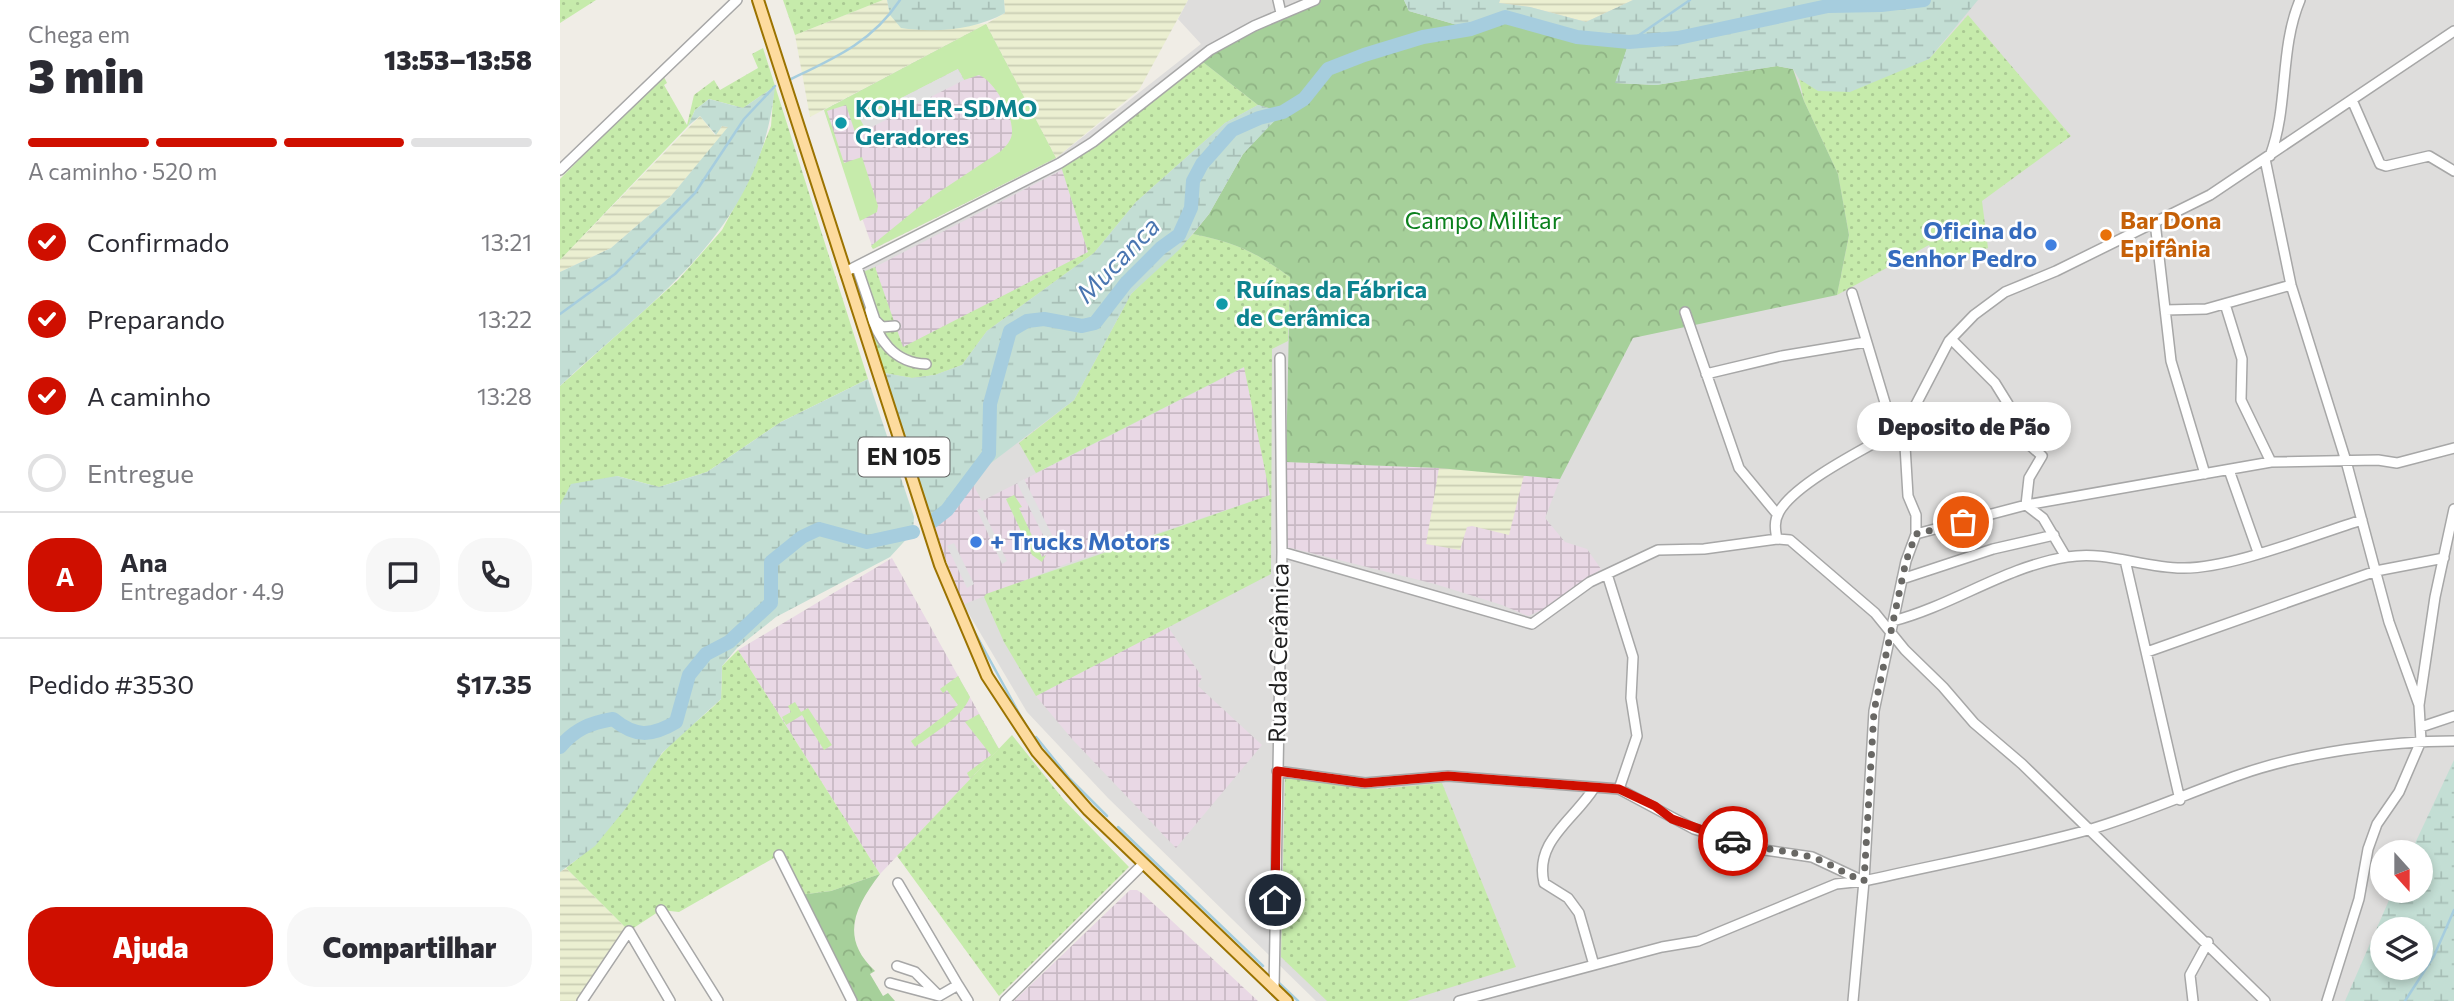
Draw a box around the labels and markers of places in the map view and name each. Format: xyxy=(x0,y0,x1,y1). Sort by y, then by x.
place label: KOHLER-SDMO Geradores xyxy=(855,93,1037,150)
marker: KOHLER-SDMO Geradores xyxy=(833,115,849,131)
place label: Bar Dona Epifânia xyxy=(2120,205,2222,262)
place label: Oficina do Senhor Pedro xyxy=(1888,215,2037,272)
marker: Bar Dona Epifânia xyxy=(2098,227,2114,243)
marker: Oficina do Senhor Pedro xyxy=(2043,237,2059,253)
place label: Ruínas da Fábrica de Cerâmica xyxy=(1236,274,1427,331)
marker: Ruínas da Fábrica de Cerâmica xyxy=(1214,296,1230,312)
callout: Deposito de Pão xyxy=(1856,403,2070,452)
pin xyxy=(1933,492,1993,552)
place label: + Trucks Motors xyxy=(990,526,1170,555)
marker: + Trucks Motors xyxy=(968,534,984,550)
pin xyxy=(1245,870,1305,930)

